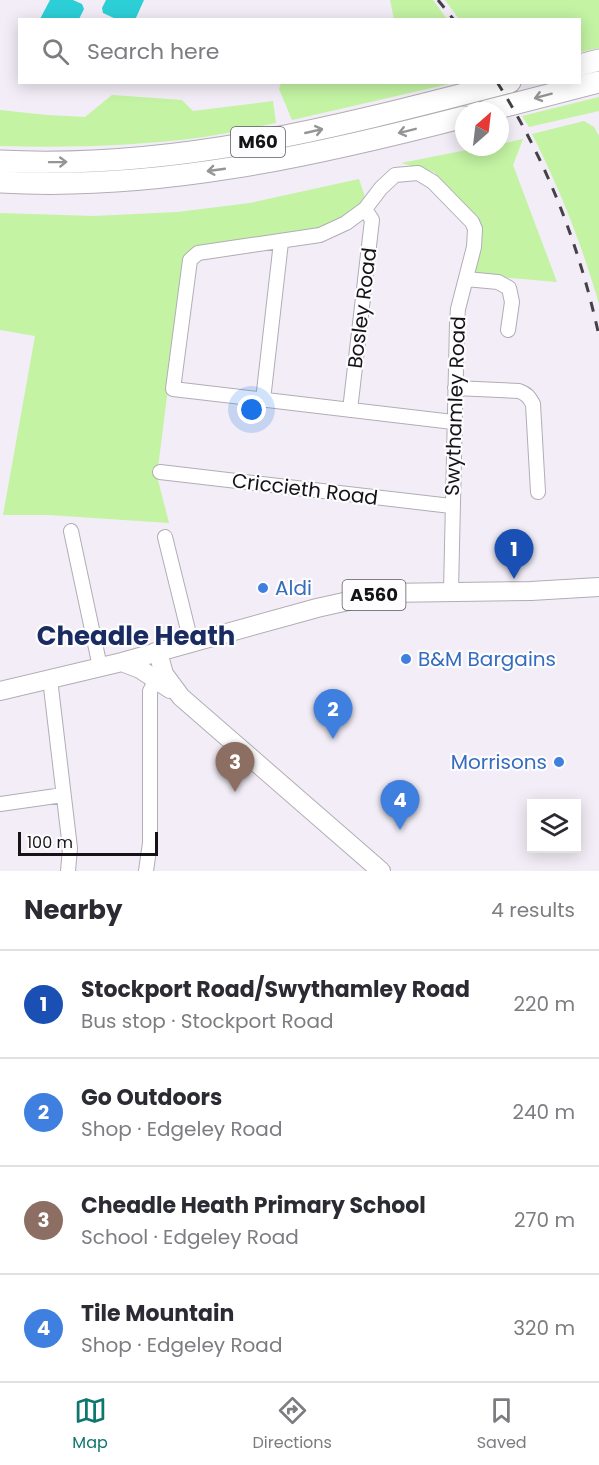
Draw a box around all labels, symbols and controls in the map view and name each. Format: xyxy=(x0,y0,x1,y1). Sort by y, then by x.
search box xyxy=(18,18,581,84)
icon: search xyxy=(39,35,72,68)
text: Search here xyxy=(87,36,220,67)
one-way arrow xyxy=(533,91,552,102)
north arrow xyxy=(455,102,509,156)
one-way arrow xyxy=(304,125,323,137)
one-way arrow xyxy=(398,125,417,137)
road number: M60 xyxy=(231,127,285,157)
one-way arrow xyxy=(48,156,68,167)
one-way arrow xyxy=(207,165,227,176)
street label: Bosley Road xyxy=(341,246,383,370)
street label: Swythamley Road xyxy=(438,316,472,496)
your location xyxy=(237,395,266,424)
street label: Criccieth Road xyxy=(230,466,380,512)
pin: 1 xyxy=(494,530,534,579)
place label: Aldi xyxy=(275,574,312,602)
road number: A560 xyxy=(342,580,406,610)
marker: Aldi xyxy=(256,581,270,595)
district label: Cheadle Heath xyxy=(37,618,235,654)
place label: B&M Bargains xyxy=(418,645,556,673)
marker: B&M Bargains xyxy=(399,652,413,666)
pin: 2 xyxy=(314,690,352,739)
pin: 3 xyxy=(216,742,254,792)
place label: Morrisons xyxy=(451,748,547,776)
marker: Morrisons xyxy=(552,755,566,769)
pin: 4 xyxy=(380,780,420,830)
map controls xyxy=(527,799,581,853)
button: layers xyxy=(527,799,581,853)
scale bar xyxy=(18,829,158,856)
text: 100 m xyxy=(27,831,73,854)
text: Nearby xyxy=(24,892,122,928)
text: 4 results xyxy=(491,896,575,924)
text: Stockport Road/Swythamley Road xyxy=(81,974,470,1005)
text: 1 xyxy=(40,990,47,1018)
text: 220 m xyxy=(514,990,575,1018)
text: Bus stop · Stockport Road xyxy=(81,1007,333,1035)
text: Go Outdoors xyxy=(81,1082,222,1113)
text: 2 xyxy=(38,1098,49,1126)
text: 240 m xyxy=(512,1098,575,1126)
text: Shop · Edgeley Road xyxy=(81,1115,282,1143)
text: Cheadle Heath Primary School xyxy=(81,1190,426,1221)
text: 3 xyxy=(37,1206,50,1234)
text: 270 m xyxy=(514,1206,575,1234)
text: School · Edgeley Road xyxy=(81,1223,299,1251)
text: Tile Mountain xyxy=(81,1298,234,1329)
text: 4 xyxy=(37,1314,50,1342)
text: 320 m xyxy=(513,1314,575,1342)
text: Shop · Edgeley Road xyxy=(81,1331,282,1359)
tab: Map xyxy=(72,1394,108,1455)
tab: Directions xyxy=(253,1394,332,1455)
tab: Saved xyxy=(477,1394,527,1455)

